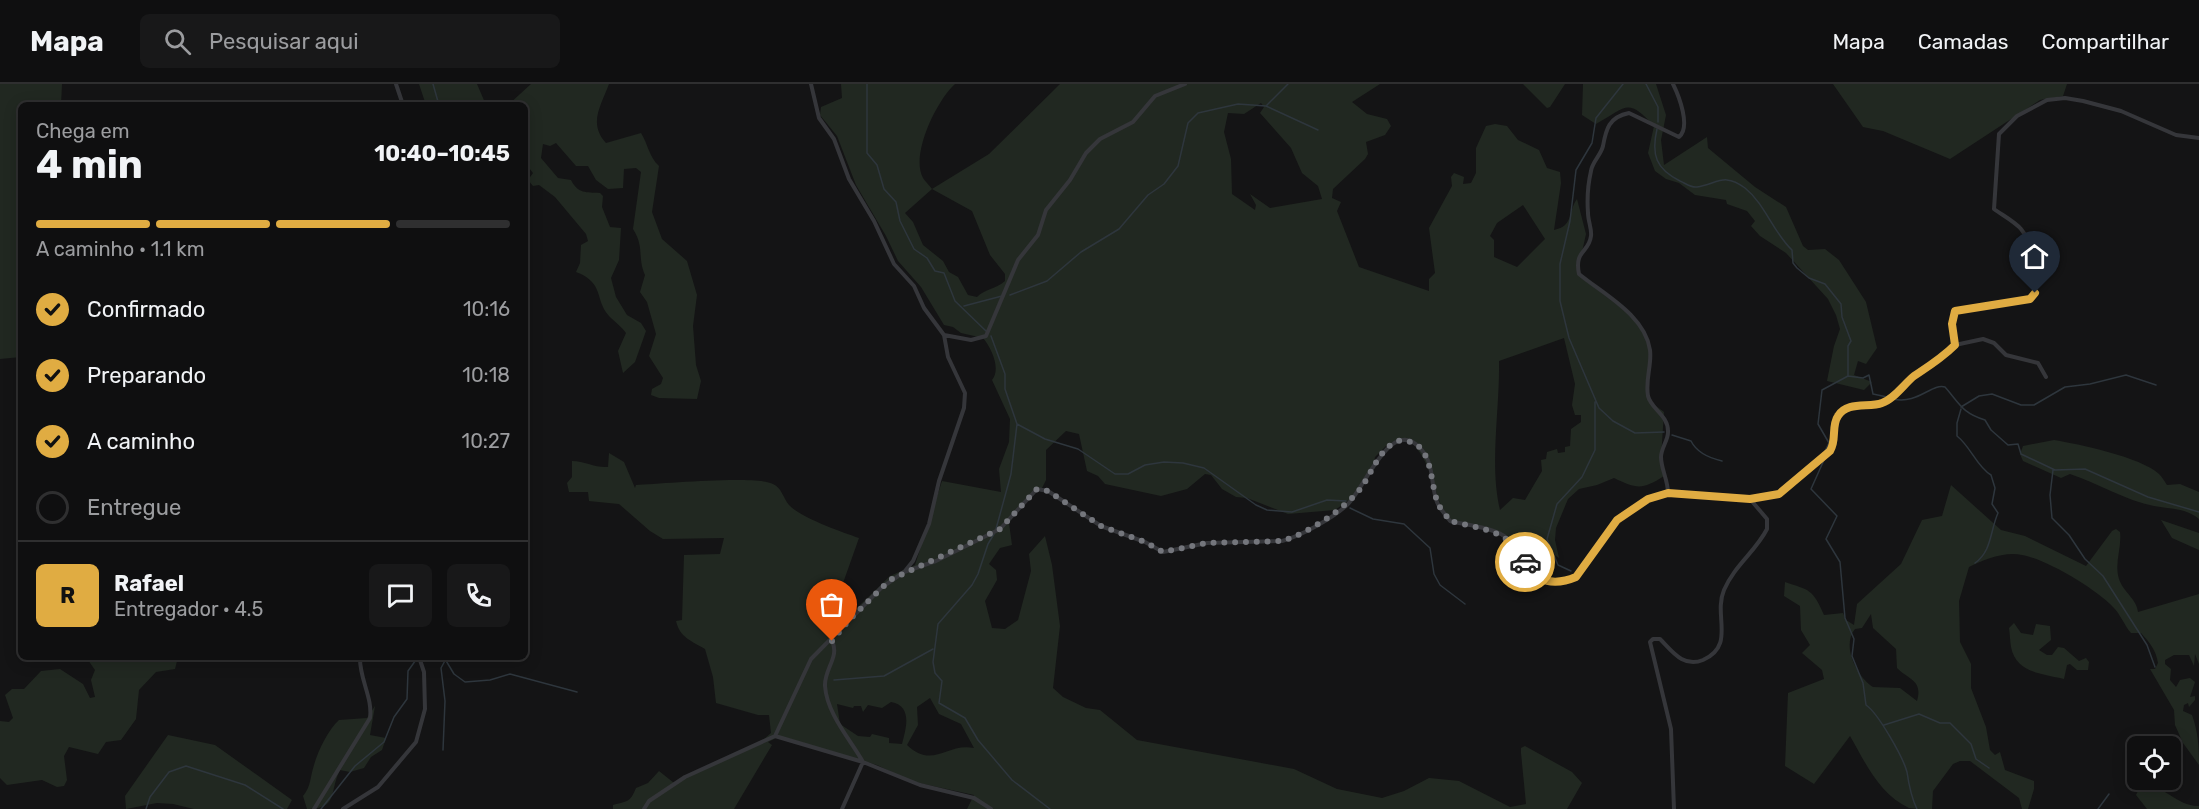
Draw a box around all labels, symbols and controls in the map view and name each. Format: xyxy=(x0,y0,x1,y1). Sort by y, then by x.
search box xyxy=(140,14,560,68)
text: Mapa xyxy=(30,25,104,58)
icon: search xyxy=(161,25,194,58)
text: Pesquisar aqui xyxy=(209,28,359,55)
text: Mapa xyxy=(1832,29,1885,54)
text: Camadas xyxy=(1918,29,2008,54)
text: Compartilhar xyxy=(2041,29,2169,54)
text: Chega em xyxy=(36,119,130,143)
text: 10:40–10:45 xyxy=(374,140,510,167)
text: 4 min xyxy=(36,142,143,188)
pin xyxy=(2009,231,2060,293)
text: A caminho · 1.1 km xyxy=(36,237,204,261)
icon: home xyxy=(2018,240,2051,273)
icon: check xyxy=(36,293,69,326)
text: Confirmado xyxy=(87,296,205,323)
text: 10:16 xyxy=(463,297,510,321)
icon: check xyxy=(36,359,69,392)
text: Preparando xyxy=(87,362,206,389)
text: 10:18 xyxy=(462,363,510,387)
icon: check xyxy=(36,425,69,458)
text: A caminho xyxy=(87,428,195,455)
text: 10:27 xyxy=(462,429,510,453)
text: Entregue xyxy=(87,494,181,521)
courier xyxy=(1495,532,1555,592)
icon: car xyxy=(1509,546,1542,579)
button: chat xyxy=(369,564,432,627)
button: phone xyxy=(447,564,510,627)
text: Rafael xyxy=(114,570,184,597)
pin xyxy=(806,579,857,641)
text: R xyxy=(60,582,75,609)
icon: bag xyxy=(815,588,848,621)
text: Entregador · 4.5 xyxy=(114,597,263,621)
map controls xyxy=(2127,736,2181,790)
button: locate xyxy=(2127,736,2181,790)

